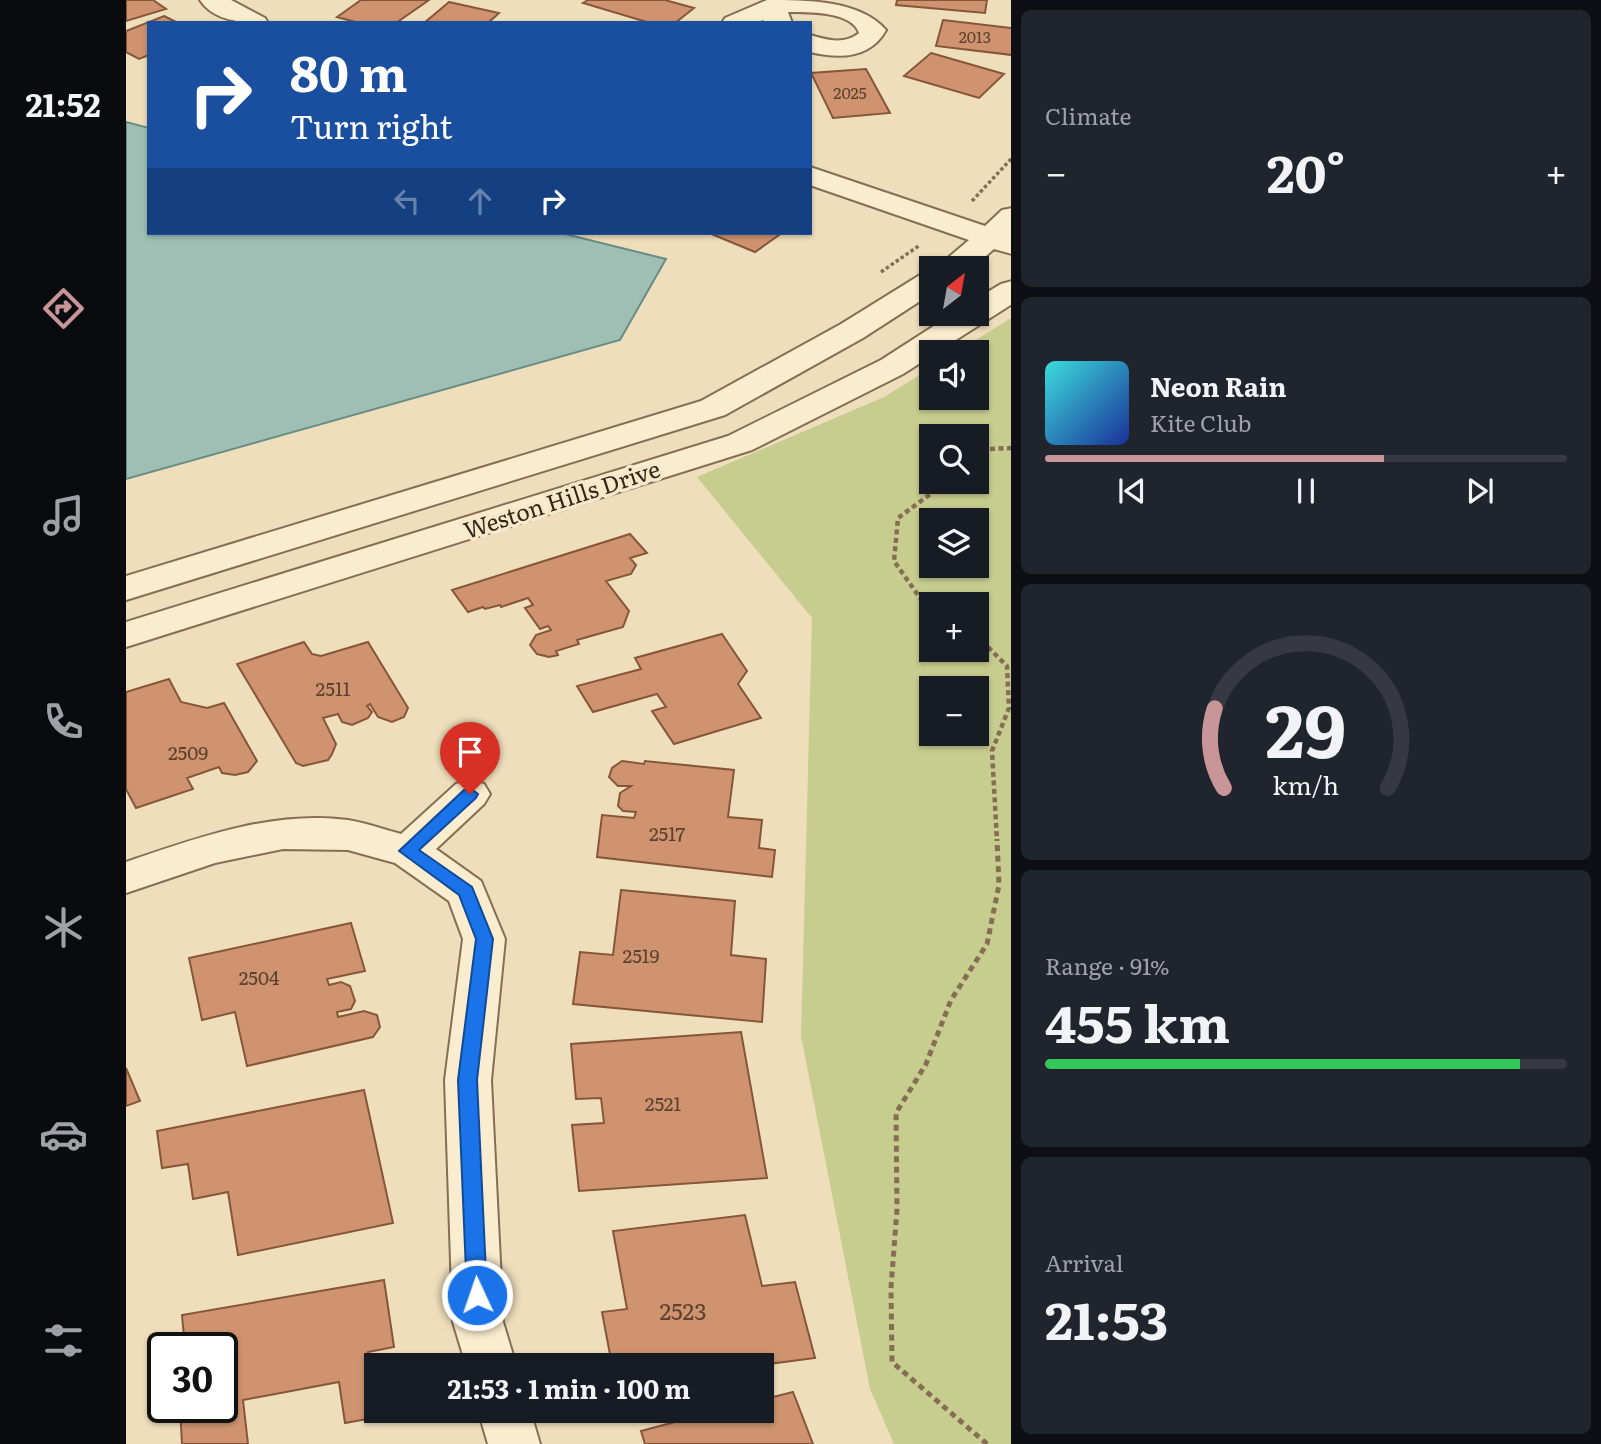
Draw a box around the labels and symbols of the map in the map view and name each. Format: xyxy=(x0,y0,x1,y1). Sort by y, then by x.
house number: 2013 xyxy=(959,24,991,48)
house number: 2025 xyxy=(833,80,867,104)
north arrow xyxy=(919,256,989,326)
street label: Weston Hills Drive xyxy=(459,450,664,546)
house number: 2511 xyxy=(316,674,351,702)
pin xyxy=(440,722,500,794)
house number: 2509 xyxy=(168,738,208,766)
house number: 2517 xyxy=(649,819,685,847)
house number: 2519 xyxy=(623,941,660,969)
house number: 2504 xyxy=(239,963,280,991)
house number: 2521 xyxy=(645,1089,681,1117)
position arrow xyxy=(440,1258,514,1332)
house number: 2523 xyxy=(659,1293,707,1327)
speed limit sign: 30 xyxy=(147,1332,238,1423)

